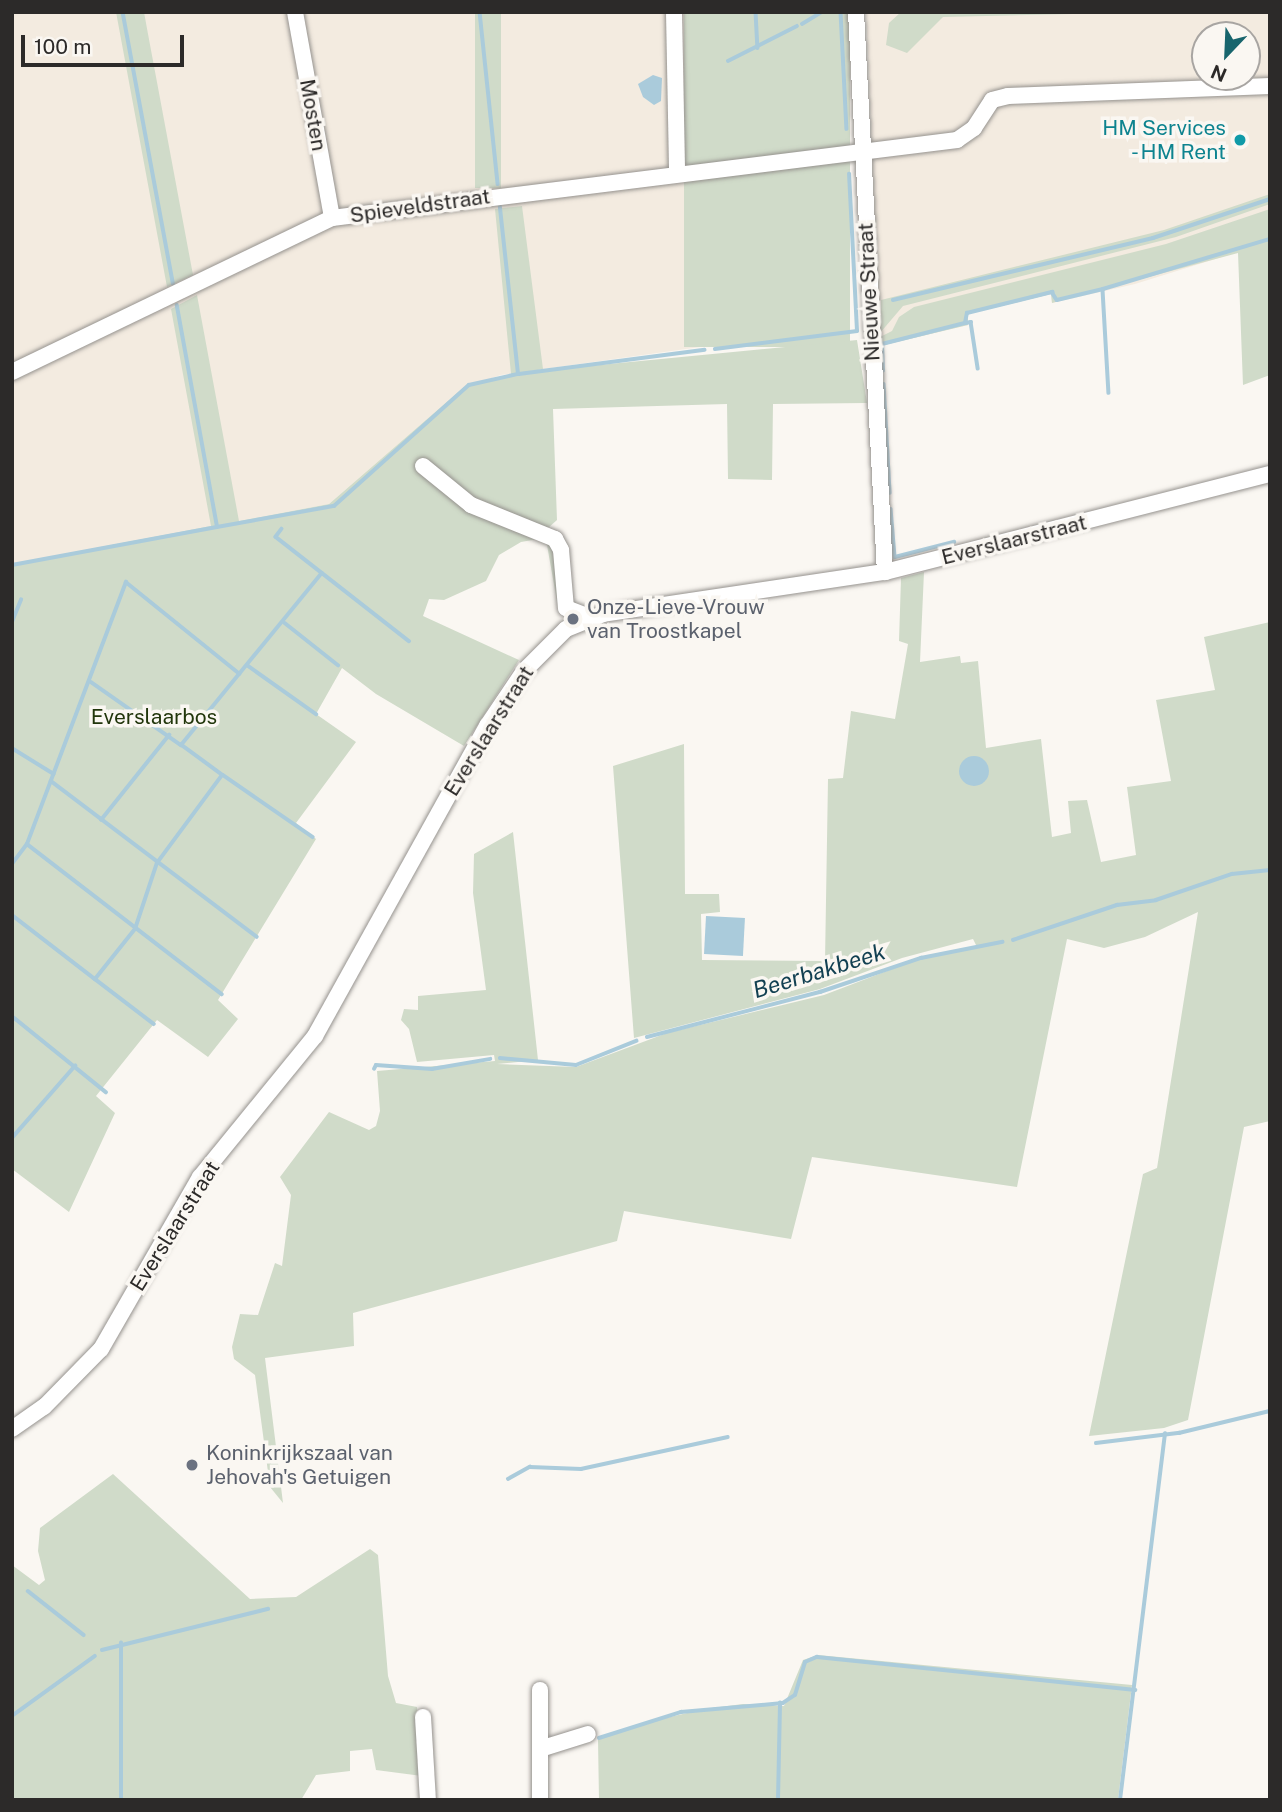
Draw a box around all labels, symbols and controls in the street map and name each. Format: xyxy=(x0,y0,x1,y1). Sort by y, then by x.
scale bar xyxy=(24,21,187,65)
north arrow xyxy=(1191,21,1261,91)
text: 100 m xyxy=(34,34,91,59)
text: N xyxy=(1207,60,1230,87)
street label: Mosten xyxy=(294,77,332,153)
place label: HM Services - HM Rent xyxy=(1102,115,1226,165)
marker: HM Services - HM Rent xyxy=(1232,132,1248,148)
street label: Spieveldstraat xyxy=(348,184,492,228)
street label: Nieuwe Straat xyxy=(853,222,885,362)
street label: Everslaarstraat xyxy=(939,510,1089,570)
place label: Onze-Lieve-Vrouw van Troostkapel xyxy=(587,594,765,644)
marker: Onze-Lieve-Vrouw van Troostkapel xyxy=(565,611,581,627)
street label: Everslaarstraat xyxy=(439,661,539,801)
park label: Everslaarbos xyxy=(91,704,217,730)
water label: Beerbakbeek xyxy=(749,938,889,1004)
street label: Everslaarstraat xyxy=(125,1156,225,1296)
place label: Koninkrijkszaal van Jehovah's Getuigen xyxy=(206,1440,393,1490)
marker: Koninkrijkszaal van Jehovah's Getuigen xyxy=(184,1457,200,1473)

